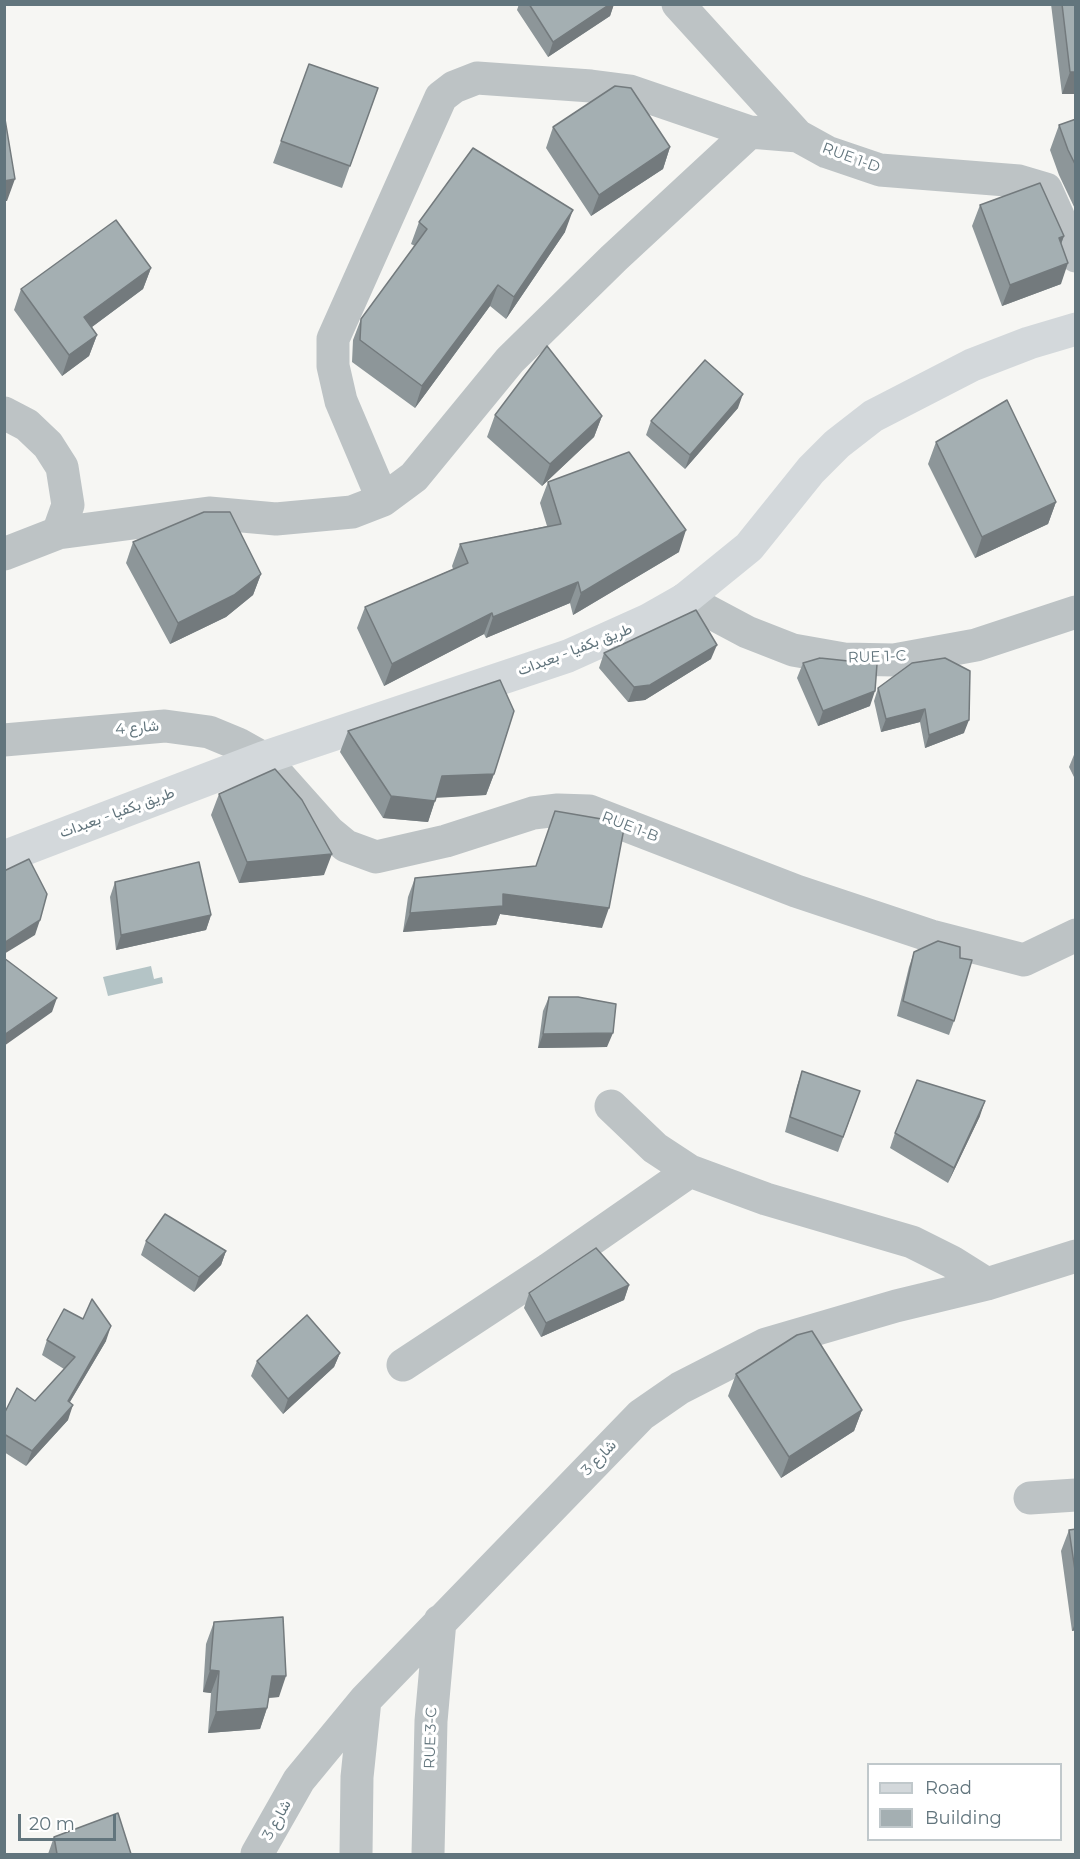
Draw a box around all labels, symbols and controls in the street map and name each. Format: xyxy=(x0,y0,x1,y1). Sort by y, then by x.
street label: RUE 1-D xyxy=(820,139,882,177)
street label: طريق بكفيا - بعبدات xyxy=(515,620,635,680)
street label: RUE 1-C xyxy=(847,647,907,667)
street label: شارع 4 xyxy=(114,717,160,739)
street label: طريق بكفيا - بعبدات xyxy=(57,784,177,842)
street label: RUE 1-B xyxy=(599,808,661,846)
street label: شارع 3 xyxy=(578,1436,620,1480)
street label: RUE 3-C xyxy=(421,1707,441,1769)
legend xyxy=(867,1763,1062,1841)
text: Road xyxy=(925,1777,972,1799)
street label: شارع 3 xyxy=(259,1797,295,1843)
scale bar xyxy=(21,1802,118,1840)
text: Building xyxy=(925,1807,1002,1829)
text: 20 m xyxy=(29,1813,75,1835)

